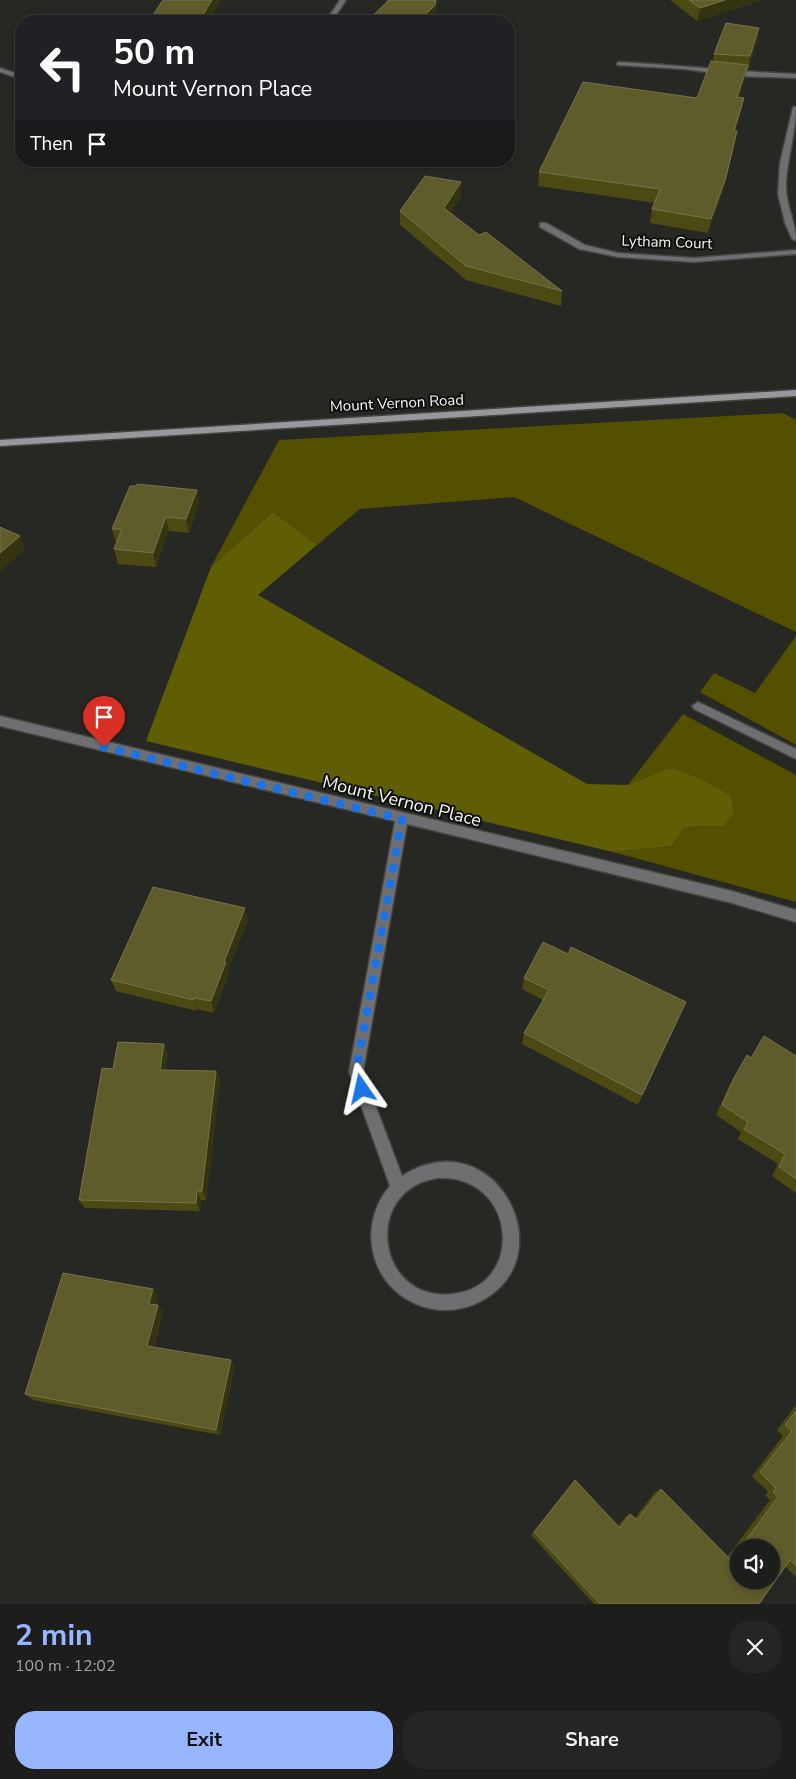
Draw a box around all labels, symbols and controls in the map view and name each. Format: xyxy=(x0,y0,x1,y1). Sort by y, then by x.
text: 50 m xyxy=(113,29,195,76)
icon: left xyxy=(30,35,95,100)
text: Mount Vernon Place xyxy=(113,74,312,104)
icon: arrive xyxy=(83,130,111,158)
text: Then xyxy=(30,131,73,157)
street label: Lytham Court xyxy=(621,230,714,254)
street label: Mount Vernon Road xyxy=(329,390,465,416)
pin xyxy=(83,696,125,747)
icon: arrive xyxy=(90,703,118,731)
street label: Mount Vernon Place xyxy=(320,770,484,832)
position arrow xyxy=(335,1062,387,1114)
map controls xyxy=(730,1539,780,1589)
button: sound xyxy=(730,1539,780,1589)
text: 2 min xyxy=(15,1615,93,1656)
button: close xyxy=(729,1621,781,1673)
text: 100 m · 12:02 xyxy=(15,1655,116,1677)
button: Exit xyxy=(15,1711,393,1769)
button: Share xyxy=(403,1711,781,1769)

